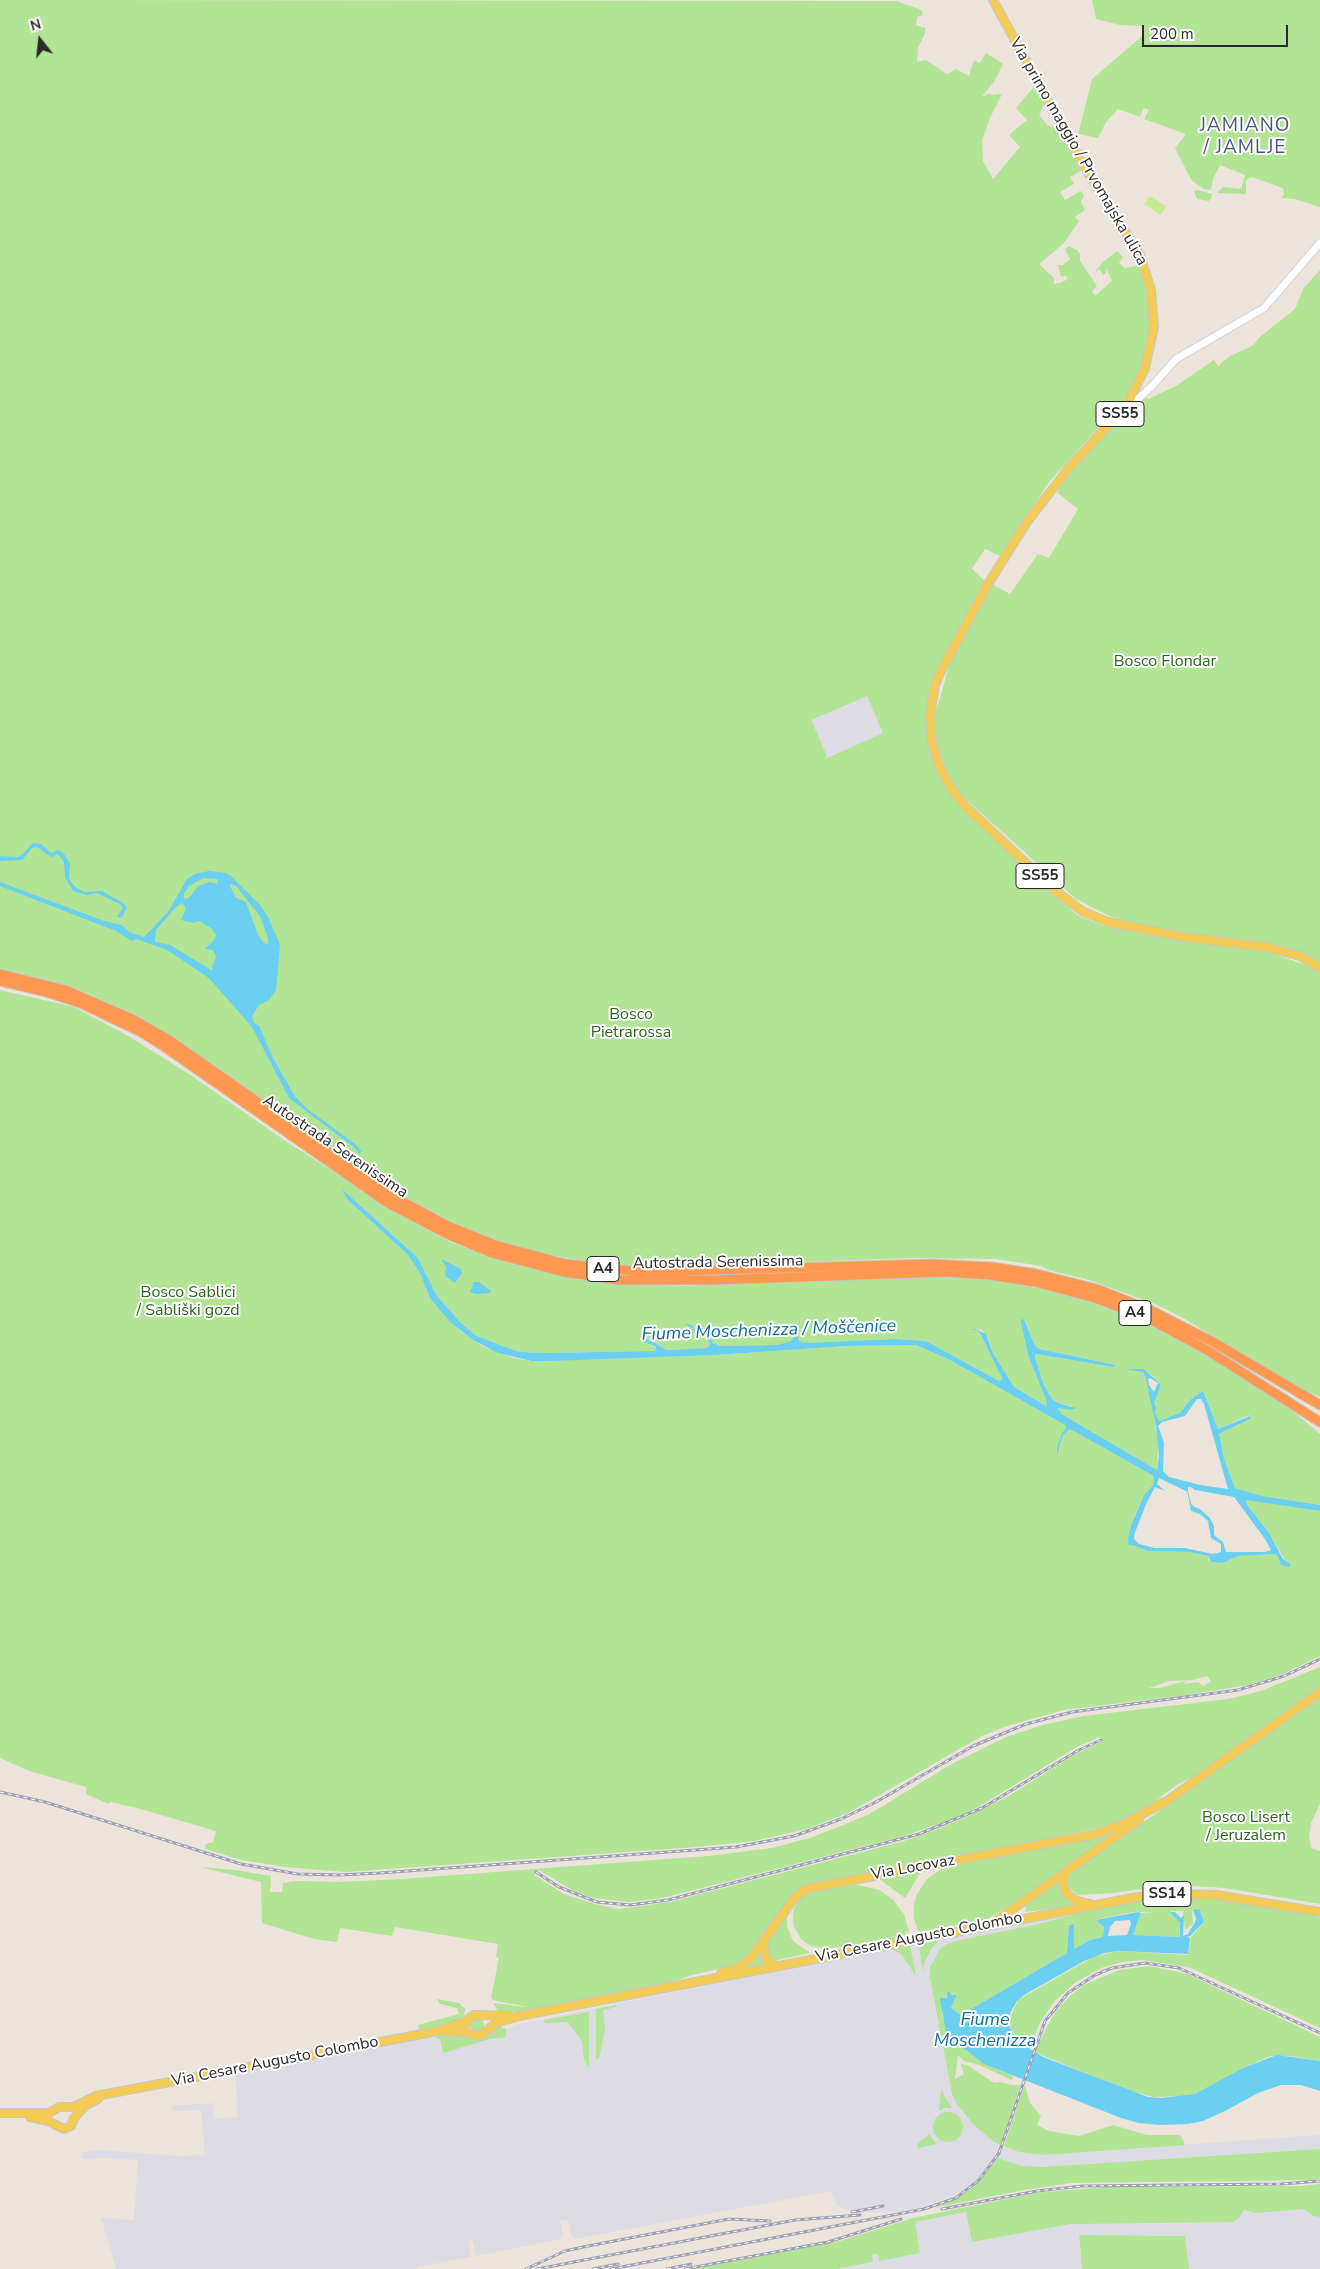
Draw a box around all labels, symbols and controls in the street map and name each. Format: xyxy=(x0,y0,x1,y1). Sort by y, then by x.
north arrow xyxy=(15,15,65,65)
text: N xyxy=(28,15,43,36)
scale bar xyxy=(1145,15,1291,47)
text: 200 m xyxy=(1150,24,1194,44)
street label: Via primo maggio / Prvomajska ulica xyxy=(1005,35,1151,269)
district label: JAMIANO / JAMLJE xyxy=(1199,115,1291,159)
road number: SS55 xyxy=(1096,402,1144,426)
park label: Bosco Flondar xyxy=(1114,652,1216,672)
road number: SS55 xyxy=(1016,864,1064,888)
park label: Bosco Pietrarossa xyxy=(591,1005,671,1043)
street label: Autostrada Serenissima xyxy=(259,1091,411,1203)
street label: Autostrada Serenissima xyxy=(632,1252,804,1274)
road number: A4 xyxy=(587,1256,619,1282)
park label: Bosco Sablici / Sabliški gozd xyxy=(136,1283,240,1321)
road number: A4 xyxy=(1119,1300,1151,1326)
water label: Fiume Moschenizza / Moščenice xyxy=(641,1316,897,1346)
park label: Bosco Lisert / Jeruzalem xyxy=(1202,1808,1290,1846)
street label: Via Locovaz xyxy=(870,1851,956,1885)
road number: SS14 xyxy=(1143,1882,1191,1906)
street label: Via Cesare Augusto Colombo xyxy=(814,1909,1024,1967)
water label: Fiume Moschenizza xyxy=(934,2010,1036,2052)
street label: Via Cesare Augusto Colombo xyxy=(170,2033,380,2091)

